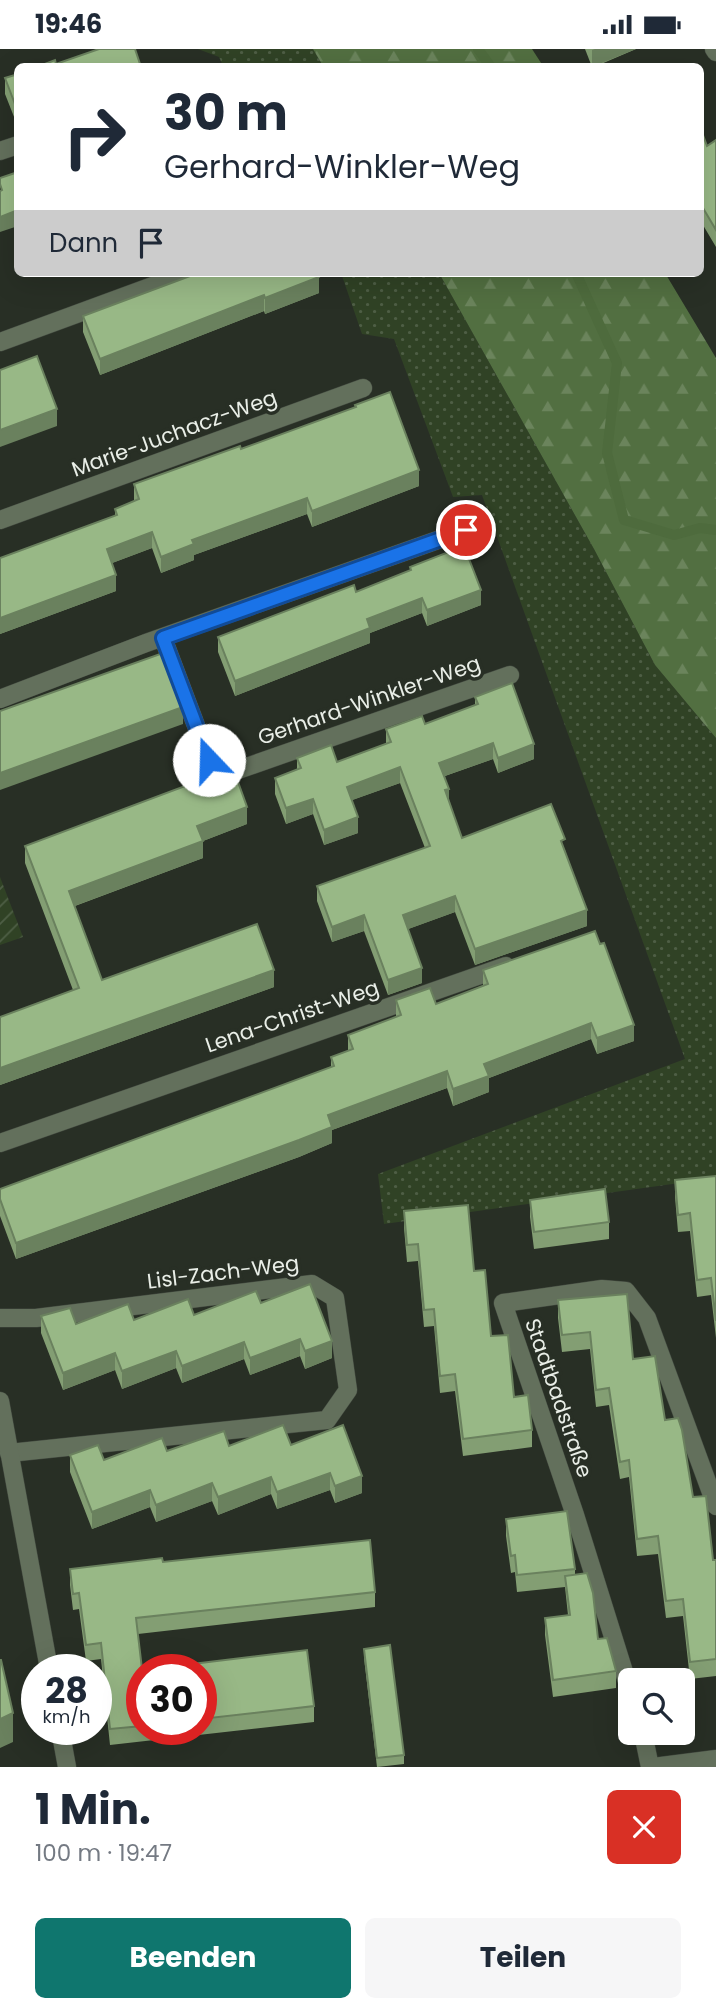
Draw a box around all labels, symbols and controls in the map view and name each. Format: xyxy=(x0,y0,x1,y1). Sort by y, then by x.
text: 19:46 xyxy=(35,6,102,42)
text: 30 m xyxy=(164,79,288,147)
icon: right xyxy=(49,91,140,182)
text: Gerhard-Winkler-Weg xyxy=(164,144,520,189)
icon: arrive xyxy=(132,224,170,262)
text: Dann xyxy=(49,225,118,261)
street label: Marie-Juchacz-Weg xyxy=(67,382,281,484)
pin xyxy=(436,500,496,560)
icon: arrive xyxy=(447,511,485,549)
street label: Gerhard-Winkler-Weg xyxy=(254,648,484,752)
position arrow xyxy=(172,723,246,797)
street label: Lena-Christ-Weg xyxy=(201,973,383,1059)
street label: Lisl-Zach-Weg xyxy=(145,1248,301,1296)
street label: Stadtbadstraße xyxy=(518,1315,600,1481)
speed limit sign: 30 xyxy=(126,1654,217,1745)
text: 28 xyxy=(45,1666,88,1715)
map controls xyxy=(618,1668,695,1745)
button: search xyxy=(618,1668,695,1745)
text: km/h xyxy=(43,1704,90,1729)
text: 1 Min. xyxy=(35,1780,151,1839)
button: close xyxy=(607,1790,681,1864)
text: 100 m · 19:47 xyxy=(35,1837,172,1869)
button: Beenden xyxy=(35,1918,351,1998)
button: Teilen xyxy=(365,1918,681,1998)

